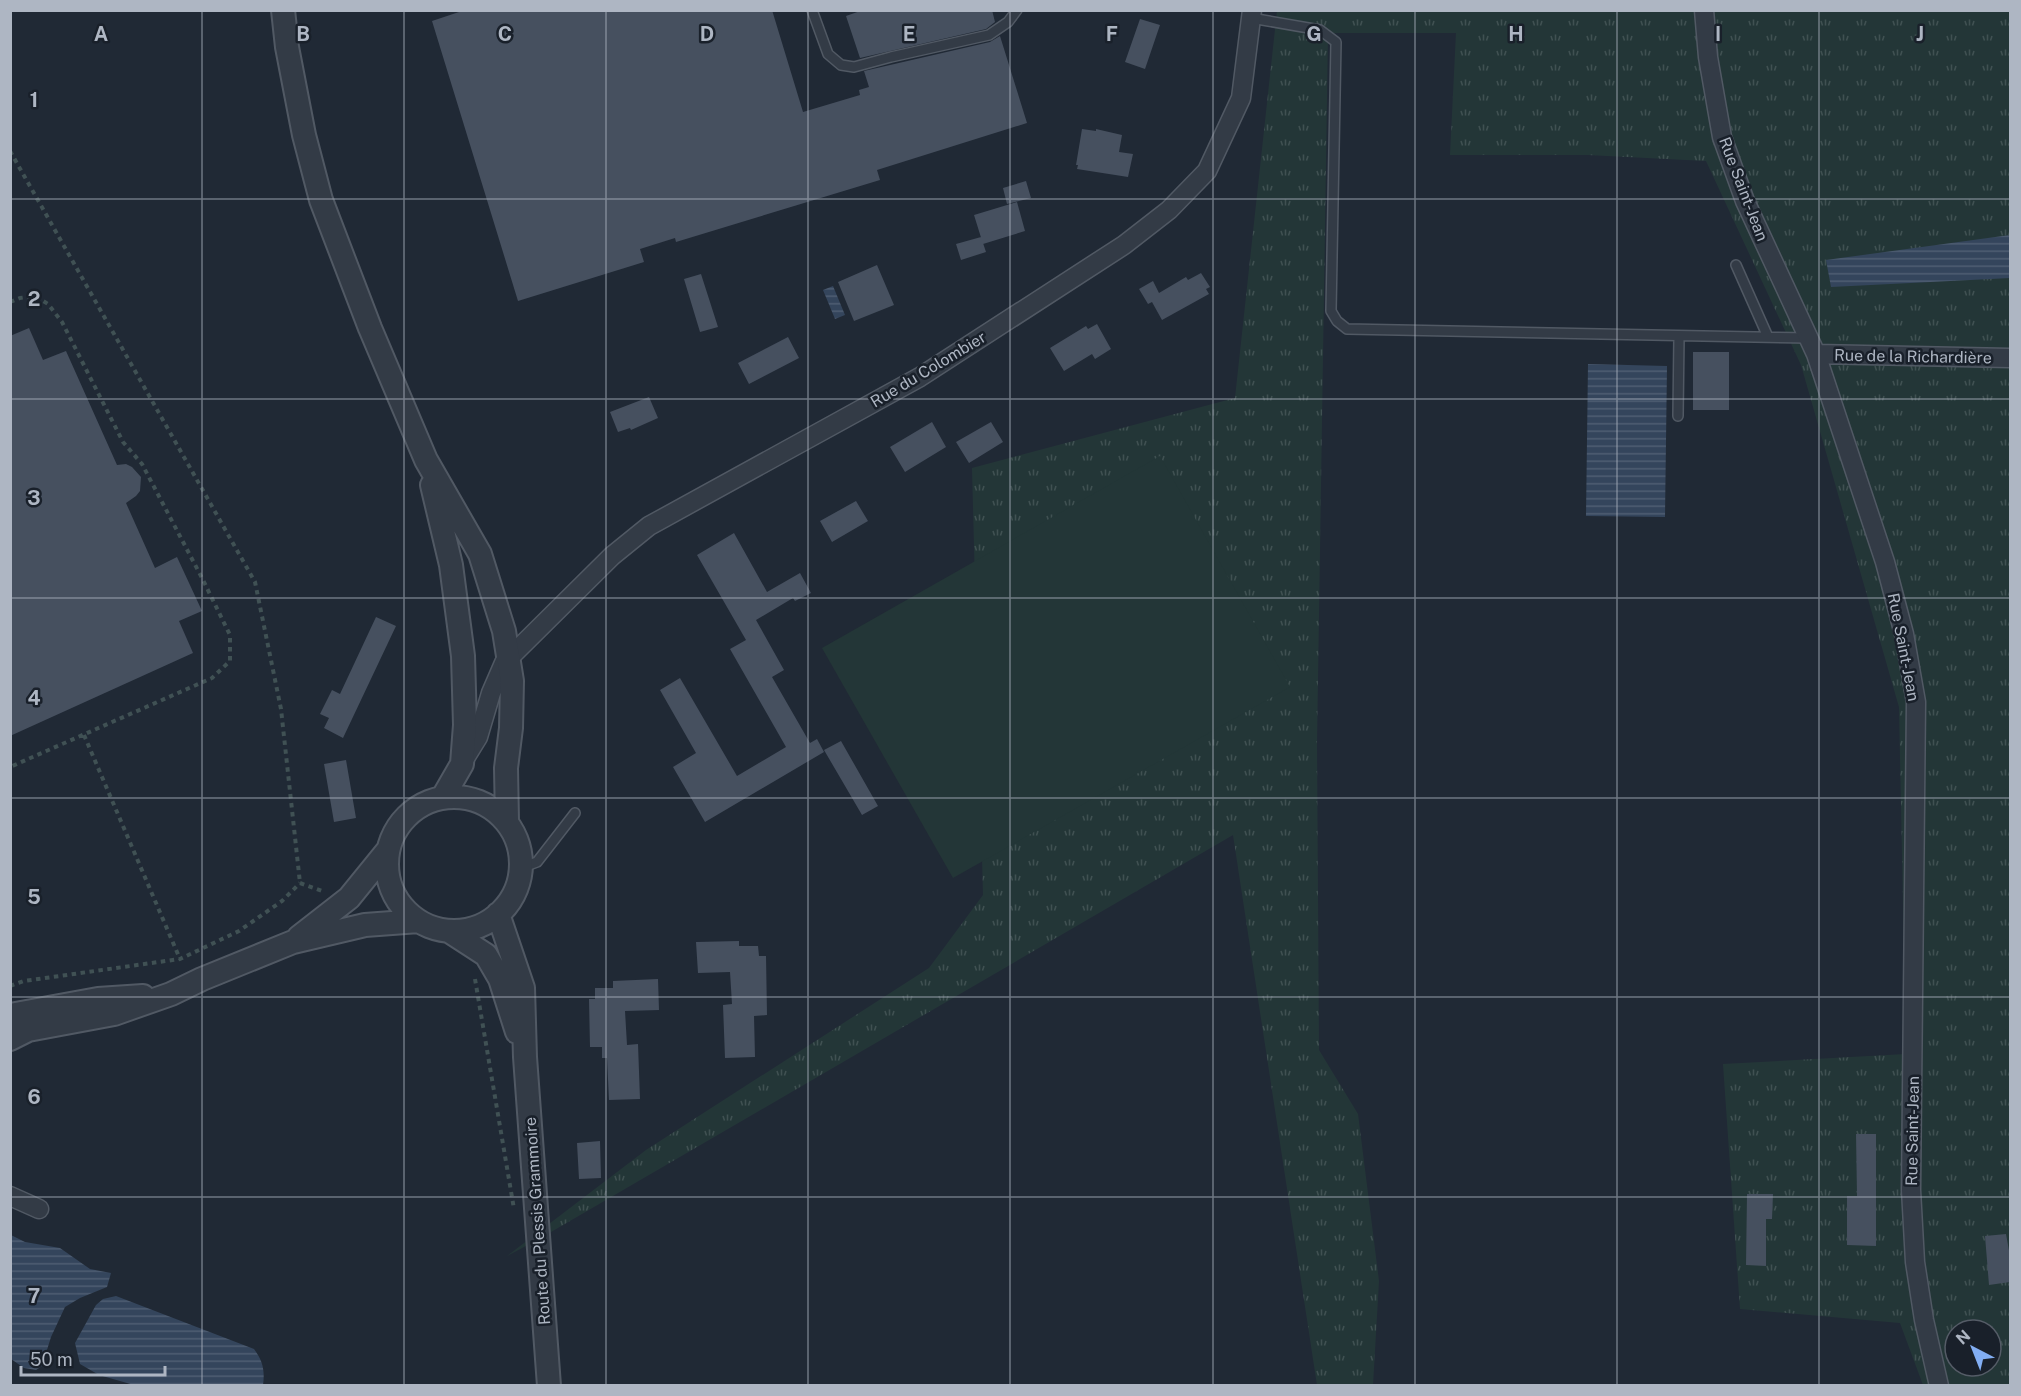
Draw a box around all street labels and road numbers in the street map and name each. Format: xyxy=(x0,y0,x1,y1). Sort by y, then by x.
street label: Rue Saint-Jean xyxy=(1715,134,1772,244)
street label: Rue du Colombier xyxy=(867,327,990,411)
street label: Rue de la Richardière xyxy=(1834,346,1992,367)
street label: Rue Saint-Jean xyxy=(1884,591,1923,703)
street label: Rue Saint-Jean xyxy=(1902,1076,1923,1186)
street label: Route du Plessis Grammoire xyxy=(521,1116,554,1326)

